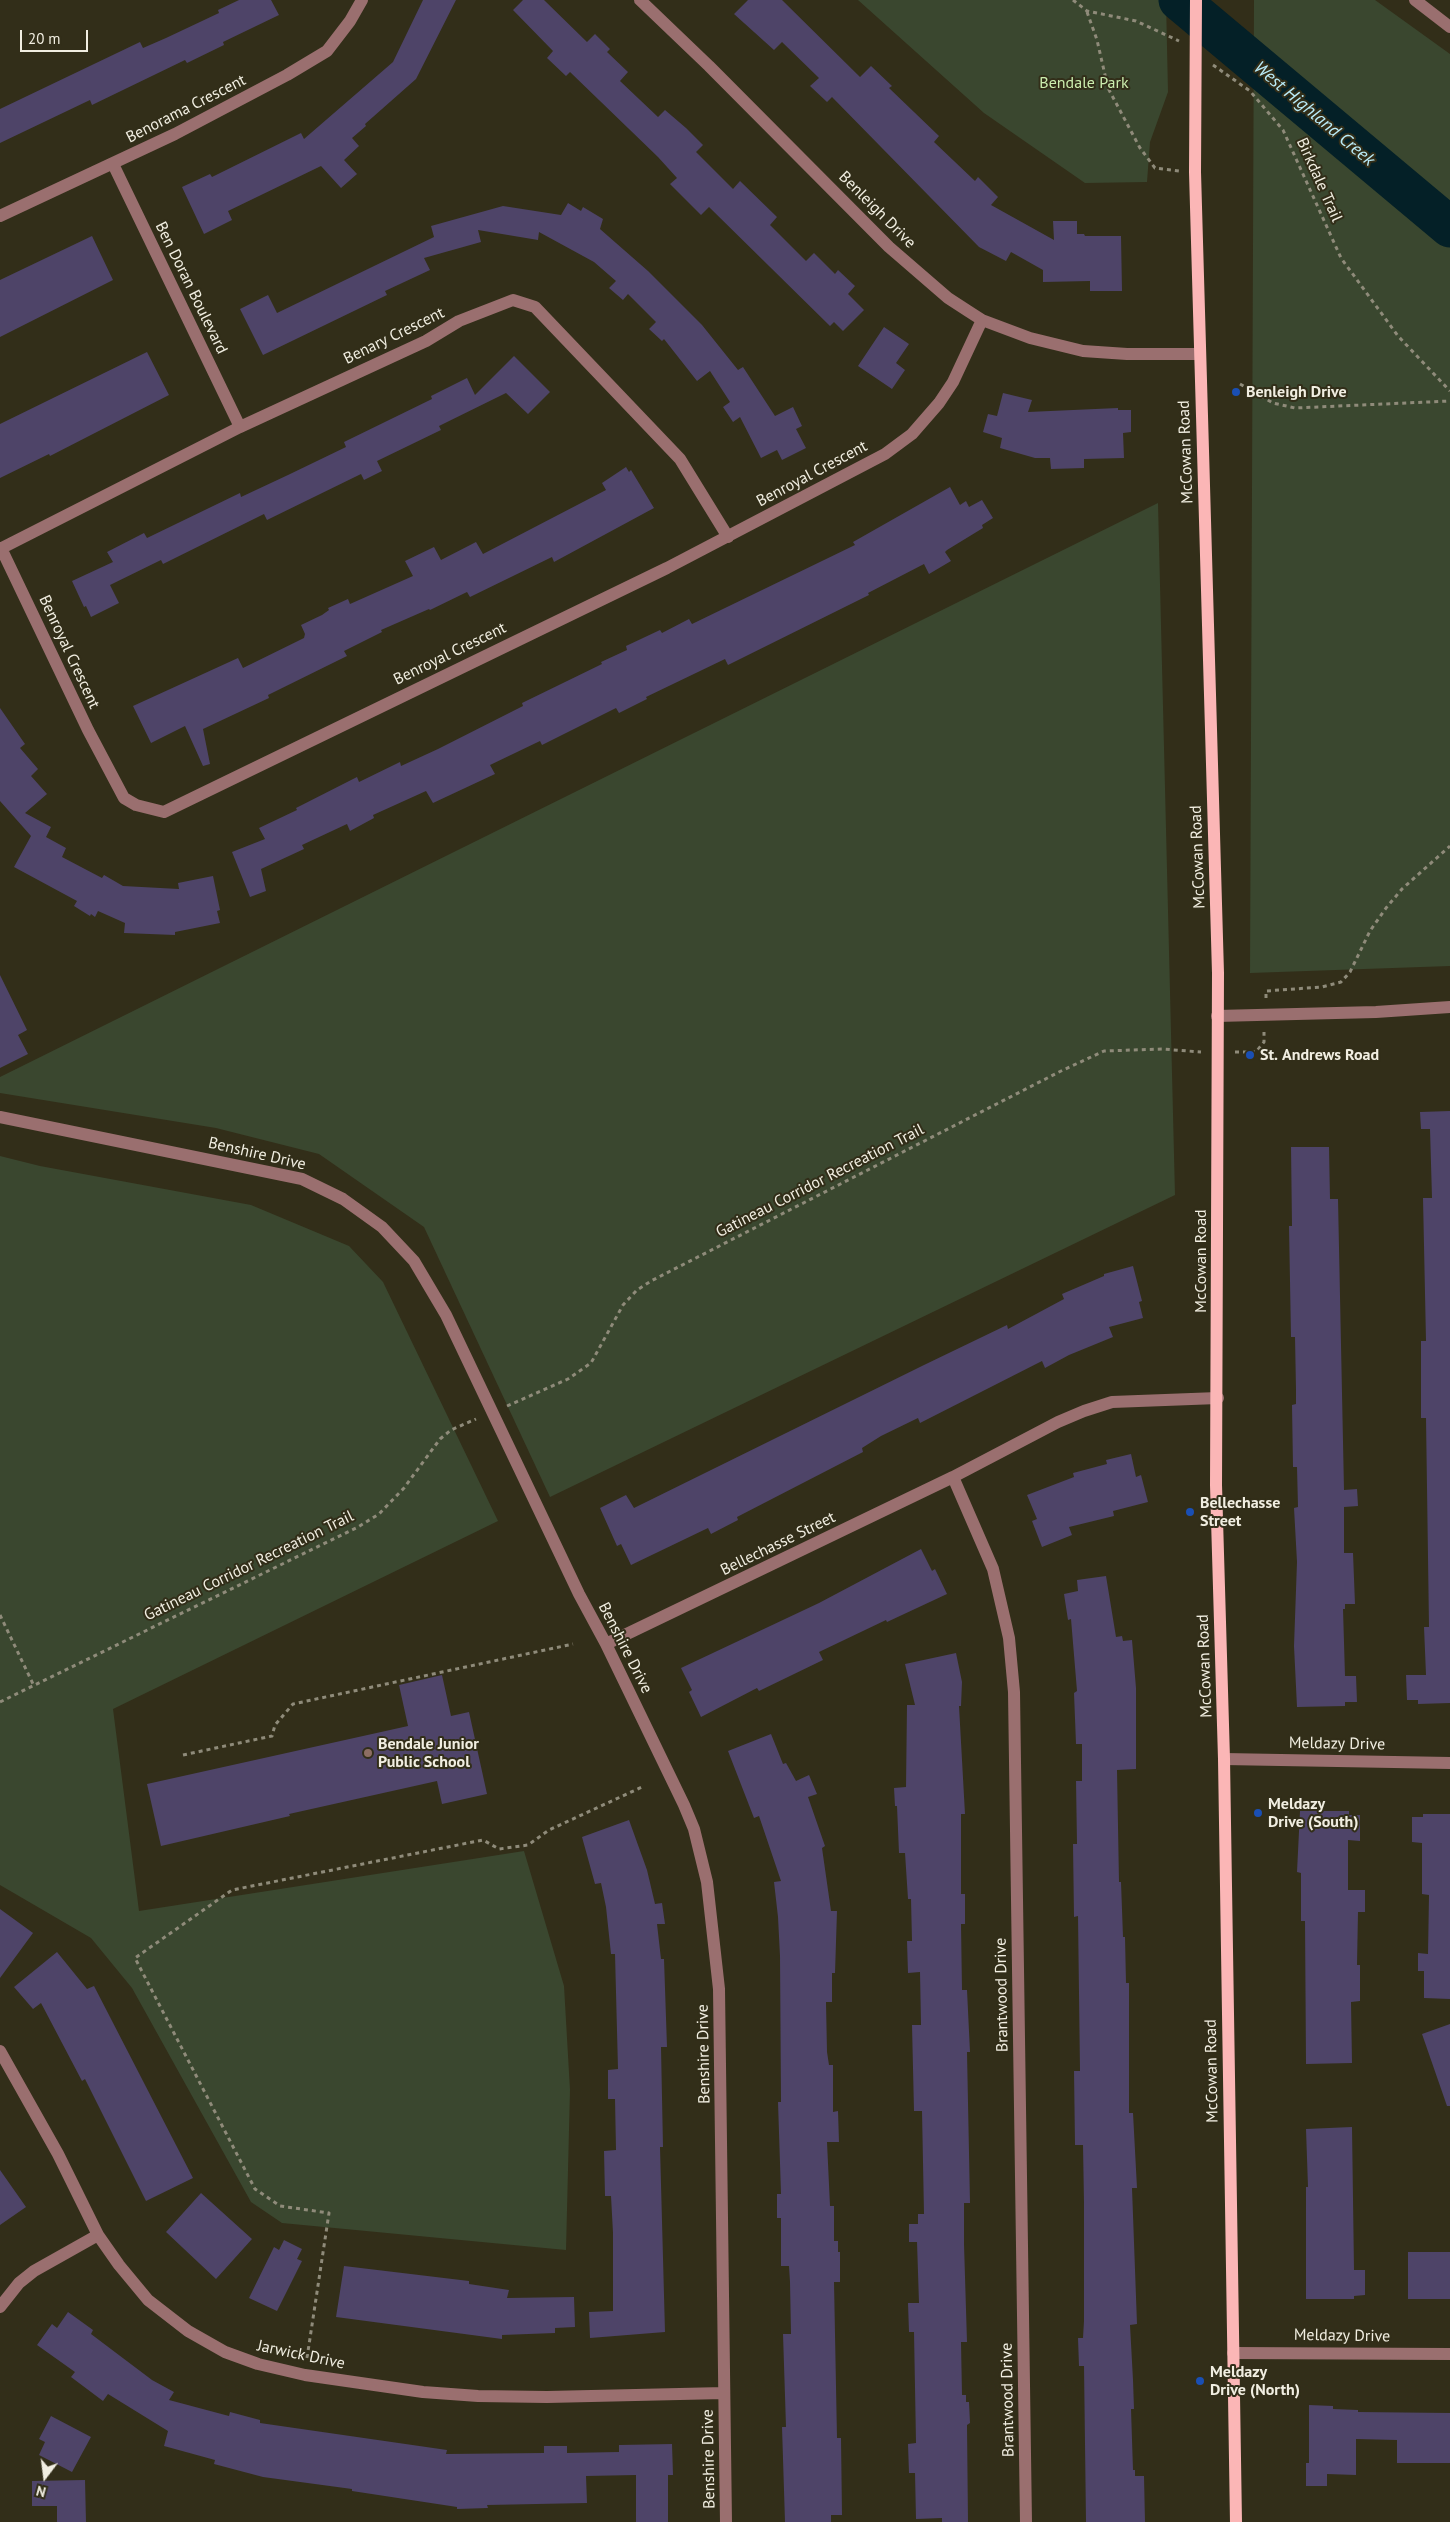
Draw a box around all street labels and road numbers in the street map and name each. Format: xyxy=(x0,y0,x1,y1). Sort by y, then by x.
street label: Benorama Crescent xyxy=(123,71,249,147)
street label: Birkdale Trail xyxy=(1292,135,1346,225)
street label: Benleigh Drive xyxy=(835,168,919,252)
street label: Ben Doran Boulevard xyxy=(151,219,231,357)
street label: Benary Crescent xyxy=(341,303,447,369)
street label: McCowan Road xyxy=(1175,400,1197,504)
street label: Benroyal Crescent xyxy=(753,437,871,511)
street label: Benroyal Crescent xyxy=(34,592,104,712)
street label: Benroyal Crescent xyxy=(391,618,509,690)
street label: McCowan Road xyxy=(1187,805,1209,909)
street label: Gatineau Corridor Recreation Trail xyxy=(713,1120,927,1242)
street label: Benshire Drive xyxy=(206,1133,308,1175)
street label: McCowan Road xyxy=(1191,1209,1211,1313)
street label: Gatineau Corridor Recreation Trail xyxy=(141,1507,357,1625)
street label: Bellechasse Street xyxy=(717,1508,839,1580)
street label: Benshire Drive xyxy=(594,1599,656,1697)
street label: McCowan Road xyxy=(1194,1614,1216,1718)
street label: Meldazy Drive xyxy=(1289,1734,1385,1754)
street label: Brantwood Drive xyxy=(991,1938,1013,2052)
street label: Benshire Drive xyxy=(694,2004,714,2104)
street label: McCowan Road xyxy=(1201,2019,1223,2123)
street label: Meldazy Drive xyxy=(1294,2326,1390,2346)
street label: Jarwick Drive xyxy=(255,2336,347,2374)
street label: Brantwood Drive xyxy=(997,2343,1019,2457)
street label: Benshire Drive xyxy=(699,2409,719,2509)

